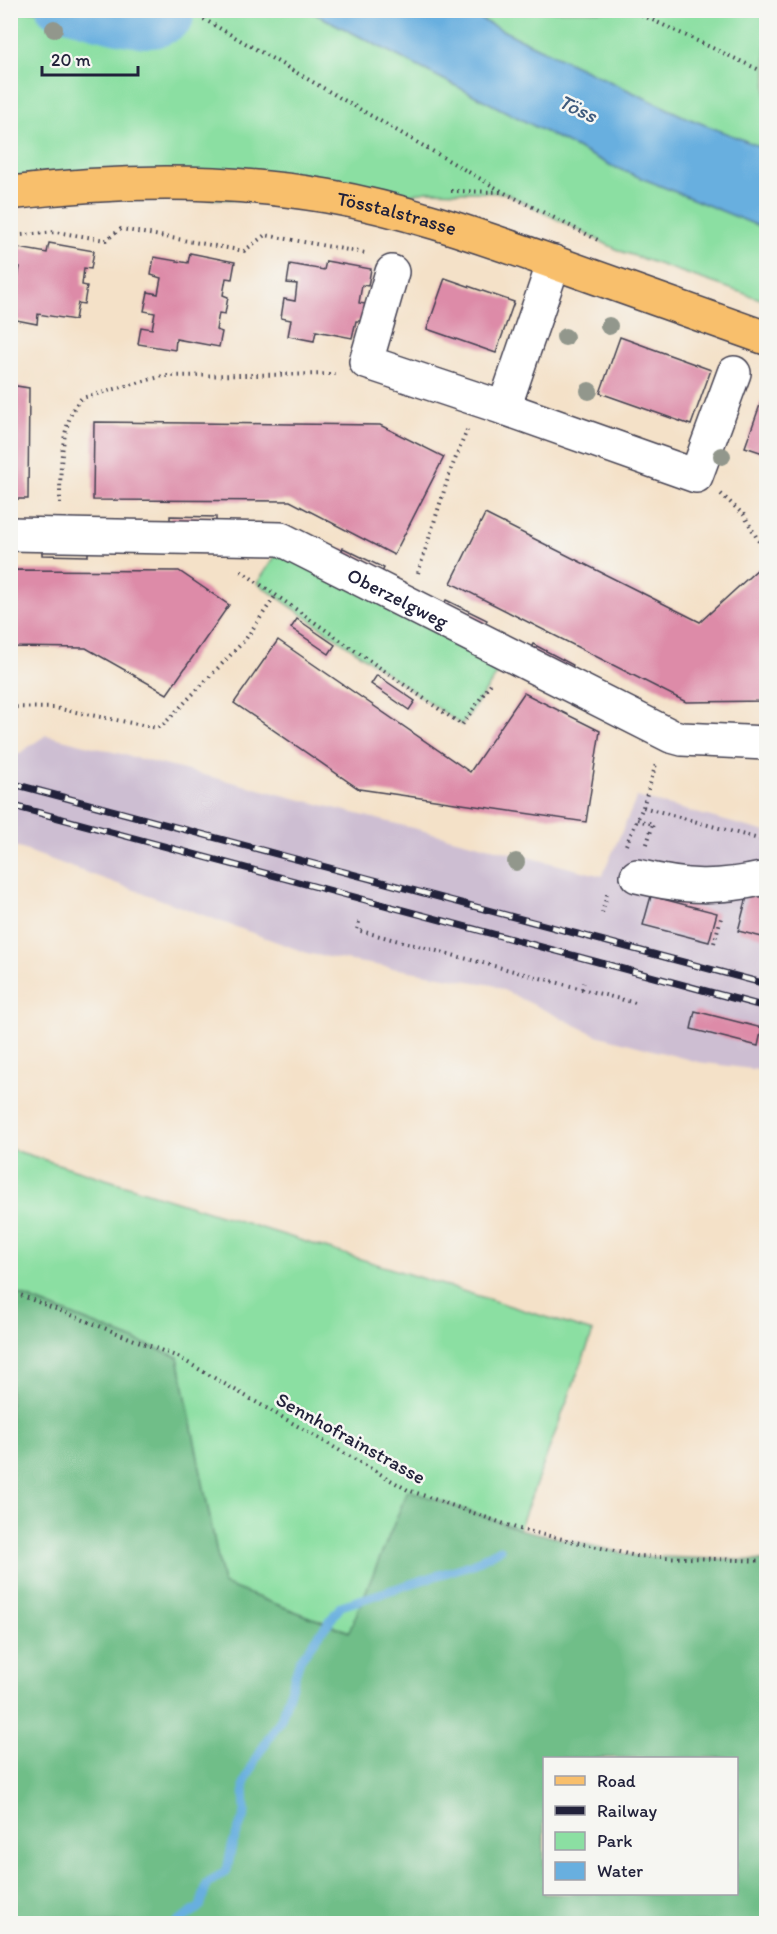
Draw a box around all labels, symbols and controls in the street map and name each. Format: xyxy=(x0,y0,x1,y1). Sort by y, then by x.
scale bar xyxy=(42,39,138,77)
text: 20 m xyxy=(51,49,91,71)
water label: Töss xyxy=(555,88,603,129)
street label: Tösstalstrasse xyxy=(335,186,460,240)
street label: Oberzelgweg xyxy=(343,562,453,634)
street label: Sennhofrainstrasse xyxy=(272,1387,430,1489)
legend xyxy=(543,1757,738,1895)
text: Road xyxy=(597,1770,636,1792)
text: Railway xyxy=(597,1800,658,1822)
text: Park xyxy=(597,1830,632,1852)
text: Water xyxy=(597,1860,643,1882)

